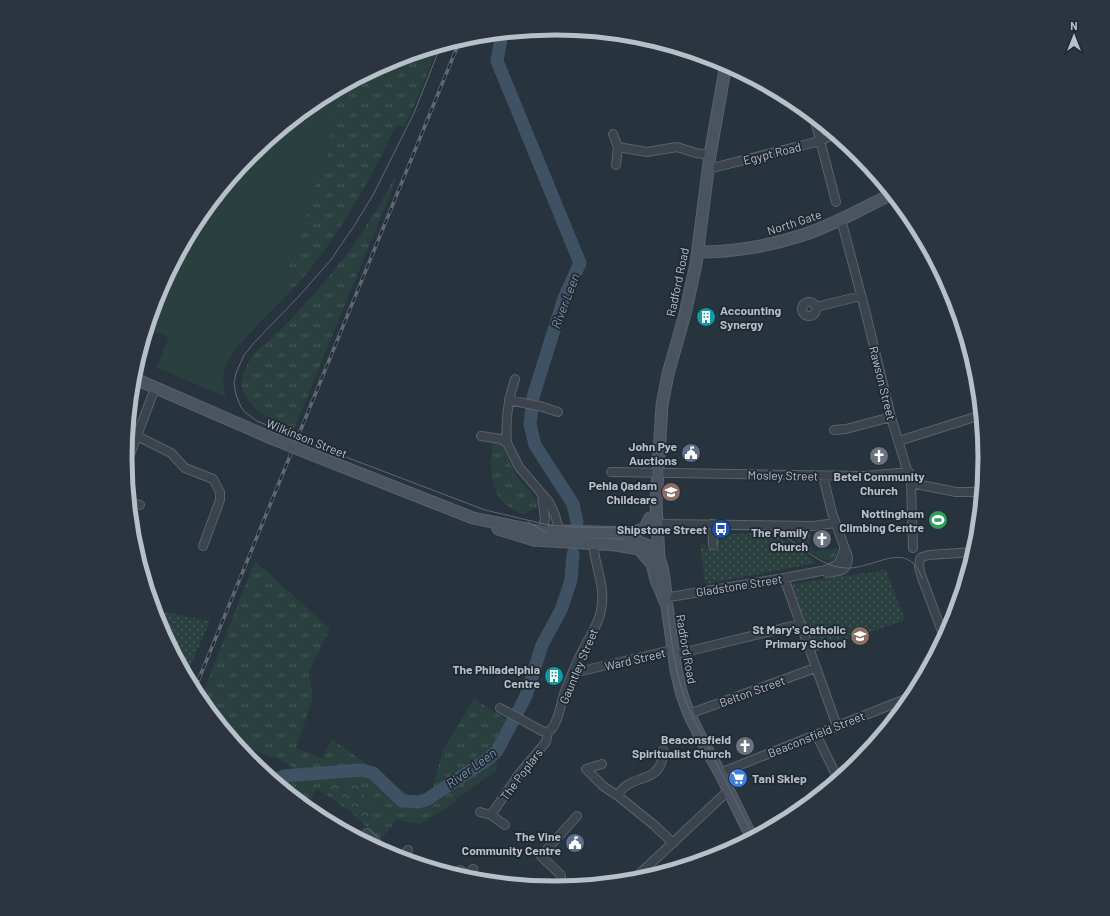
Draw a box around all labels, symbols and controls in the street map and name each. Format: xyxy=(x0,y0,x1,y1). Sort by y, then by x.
north arrow xyxy=(1054,16,1094,56)
text: N xyxy=(1070,19,1078,32)
street label: Egypt Road xyxy=(742,139,802,167)
street label: North Gate xyxy=(765,207,823,237)
street label: Radford Road xyxy=(663,246,691,318)
water label: River Leen xyxy=(547,271,583,331)
place label: Accounting Synergy xyxy=(720,303,782,331)
building icon: Accounting Synergy xyxy=(695,306,717,328)
street label: Rawson Street xyxy=(867,345,899,421)
street label: Wilkinson Street xyxy=(265,415,349,461)
place label: John Pye Auctions xyxy=(628,439,677,467)
public building icon: John Pye Auctions xyxy=(680,442,702,464)
church icon: Betel Community Church xyxy=(868,445,890,467)
street label: Mosley Street xyxy=(748,467,818,483)
place label: Betel Community Church xyxy=(834,469,925,497)
place label: Pehla Qadam Childcare xyxy=(589,478,657,506)
school or university icon: Pehla Qadam Childcare xyxy=(660,481,682,503)
place label: Nottingham Climbing Centre xyxy=(839,506,924,534)
sports icon: Nottingham Climbing Centre xyxy=(927,509,949,531)
bus stop icon: Shipstone Street xyxy=(710,518,732,540)
place label: Shipstone Street xyxy=(617,522,707,536)
place label: The Family Church xyxy=(751,525,808,553)
church icon: The Family Church xyxy=(811,528,833,550)
street label: Gladstone Street xyxy=(695,571,783,599)
street label: Radford Road xyxy=(674,613,700,685)
place label: St Mary's Catholic Primary School xyxy=(752,622,847,650)
school or university icon: St Mary's Catholic Primary School xyxy=(849,625,871,647)
street label: Gauntley Street xyxy=(556,626,600,706)
street label: Ward Street xyxy=(603,645,667,673)
place label: The Philadelphia Centre xyxy=(452,662,540,690)
building icon: The Philadelphia Centre xyxy=(543,665,565,687)
street label: Belton Street xyxy=(717,673,787,709)
street label: Beaconsfield Street xyxy=(766,708,866,760)
place label: Beaconsfield Spiritualist Church xyxy=(632,732,731,760)
church icon: Beaconsfield Spiritualist Church xyxy=(734,735,756,757)
water label: River Leen xyxy=(443,744,499,792)
street label: The Poplars xyxy=(497,745,545,803)
supermarket icon: Tani Sklep xyxy=(727,767,749,789)
place label: Tani Sklep xyxy=(752,771,807,785)
place label: The Vine Community Centre xyxy=(462,829,561,857)
public building icon: The Vine Community Centre xyxy=(564,832,586,854)

